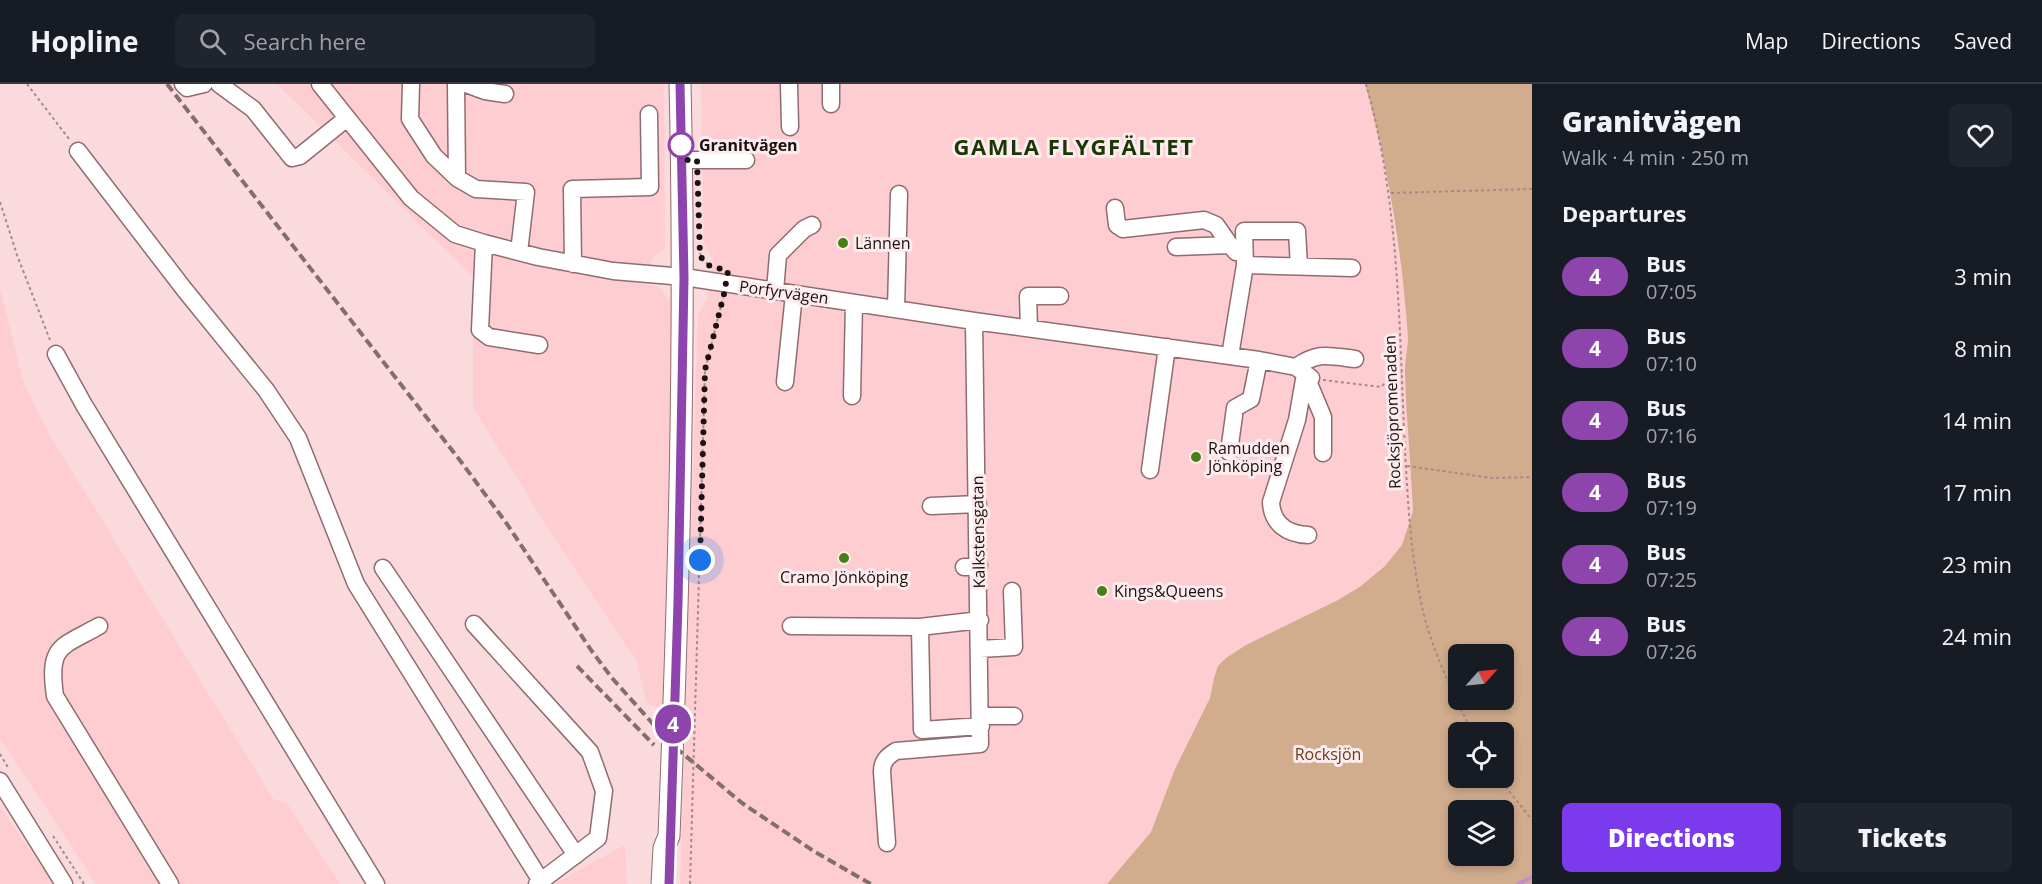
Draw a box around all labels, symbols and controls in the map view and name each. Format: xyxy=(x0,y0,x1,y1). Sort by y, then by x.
search box xyxy=(175,14,595,68)
text: Hopline xyxy=(30,22,139,60)
icon: search xyxy=(196,25,229,58)
text: Search here xyxy=(244,26,366,56)
text: Map xyxy=(1745,27,1788,55)
text: Directions xyxy=(1821,27,1921,55)
text: Saved xyxy=(1954,27,2012,55)
text: Granitvägen xyxy=(1562,102,1742,140)
button: heart xyxy=(1949,104,2012,167)
district label: GAMLA FLYGFÄLTET xyxy=(954,131,1194,161)
marker: Granitvägen xyxy=(668,132,694,158)
place label: Granitvägen xyxy=(699,134,798,156)
text: Walk · 4 min · 250 m xyxy=(1562,144,1749,171)
text: Departures xyxy=(1562,198,1686,228)
place label: Lännen xyxy=(855,232,911,254)
marker: Lännen xyxy=(836,236,850,250)
text: Bus xyxy=(1646,248,1686,278)
text: 3 min xyxy=(1954,261,2012,291)
text: 4 xyxy=(1589,262,1601,290)
street label: Porfyrvägen xyxy=(738,275,830,309)
text: 07:05 xyxy=(1646,278,1697,305)
text: Bus xyxy=(1646,320,1686,350)
text: 8 min xyxy=(1954,333,2012,363)
text: 4 xyxy=(1589,334,1601,362)
street label: Rocksjöpromenaden xyxy=(1378,335,1406,489)
text: 07:10 xyxy=(1646,350,1697,377)
text: Bus xyxy=(1646,392,1686,422)
text: 14 min xyxy=(1942,405,2012,435)
text: 4 xyxy=(1589,406,1601,434)
text: 07:16 xyxy=(1646,422,1697,449)
place label: Ramudden Jönköping xyxy=(1206,437,1290,477)
marker: Ramudden Jönköping xyxy=(1189,450,1203,464)
text: Bus xyxy=(1646,464,1686,494)
street label: Kalkstensgatan xyxy=(966,475,990,589)
text: 17 min xyxy=(1942,477,2012,507)
text: 4 xyxy=(1589,478,1601,506)
text: 07:19 xyxy=(1646,494,1697,521)
text: Bus xyxy=(1646,536,1686,566)
your location xyxy=(685,545,715,575)
text: 23 min xyxy=(1942,549,2012,579)
text: 4 xyxy=(1589,550,1601,578)
marker: Cramo Jönköping xyxy=(837,551,851,565)
place label: Cramo Jönköping xyxy=(780,566,908,588)
text: 07:25 xyxy=(1646,566,1697,593)
place label: Kings&Queens xyxy=(1114,580,1223,602)
marker: Kings&Queens xyxy=(1095,584,1109,598)
text: Bus xyxy=(1646,608,1686,638)
text: 24 min xyxy=(1942,621,2012,651)
text: 4 xyxy=(1589,622,1601,650)
text: 07:26 xyxy=(1646,638,1697,665)
north arrow xyxy=(1448,644,1514,710)
map controls xyxy=(1448,644,1514,866)
line badge: 4 xyxy=(654,704,692,744)
text: 4 xyxy=(667,710,679,738)
button: locate xyxy=(1448,722,1514,788)
park label: Rocksjön xyxy=(1295,743,1361,765)
button: layers xyxy=(1448,800,1514,866)
button: Directions xyxy=(1562,803,1781,872)
button: Tickets xyxy=(1793,803,2012,872)

